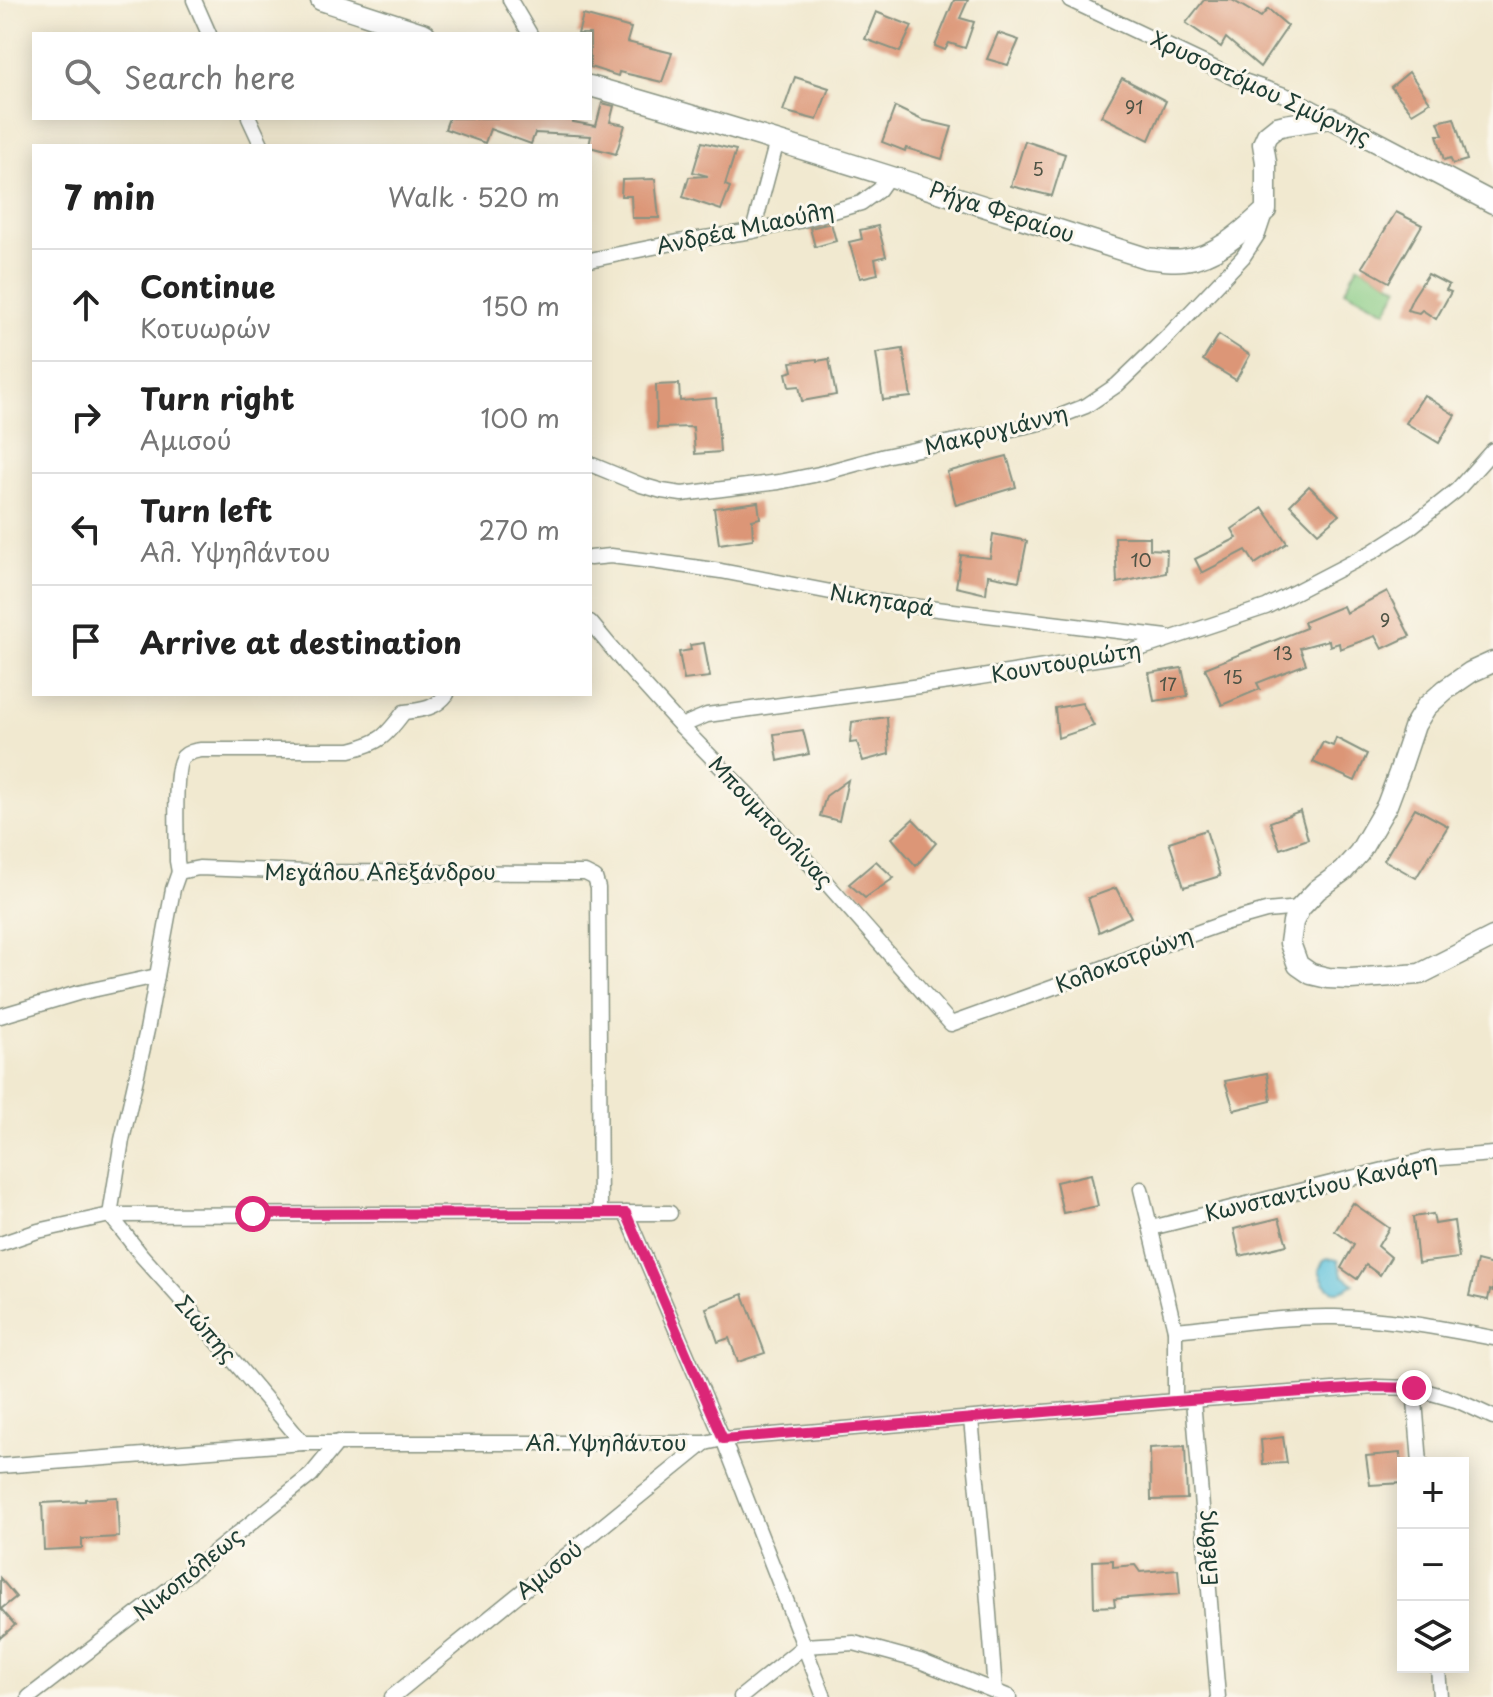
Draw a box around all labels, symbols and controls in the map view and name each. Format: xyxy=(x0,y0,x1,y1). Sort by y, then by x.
street label: Χρυσοστόμου Σμύρνης xyxy=(1146,21,1377,152)
search box xyxy=(32,32,592,120)
icon: search xyxy=(60,54,104,98)
text: Search here xyxy=(124,54,296,99)
house number: 91 xyxy=(1125,93,1143,120)
house number: 5 xyxy=(1032,155,1044,182)
text: 7 min xyxy=(64,170,155,222)
street label: Ρήγα Φεραίου xyxy=(926,172,1079,250)
text: Walk · 520 m xyxy=(388,177,560,216)
street label: Ανδρέα Μιαούλη xyxy=(653,192,836,261)
text: Continue xyxy=(140,263,275,308)
icon: ahead xyxy=(64,283,108,327)
text: 150 m xyxy=(482,286,560,325)
text: Κοτυωρών xyxy=(140,308,272,347)
text: Turn right xyxy=(140,375,295,420)
icon: right xyxy=(64,395,108,439)
street label: Μακρυγιάννη xyxy=(921,395,1071,462)
text: 100 m xyxy=(480,398,560,437)
text: Αμισού xyxy=(140,420,232,459)
text: Turn left xyxy=(140,487,272,532)
icon: left xyxy=(64,507,108,551)
text: 270 m xyxy=(479,510,560,549)
text: Αλ. Υψηλάντου xyxy=(140,532,331,571)
house number: 10 xyxy=(1130,546,1152,573)
street label: Νικηταρά xyxy=(828,574,937,623)
house number: 9 xyxy=(1380,606,1390,633)
icon: arrive xyxy=(64,619,108,663)
text: Arrive at destination xyxy=(140,619,462,664)
street label: Κουντουριώτη xyxy=(988,631,1143,690)
house number: 13 xyxy=(1273,639,1293,666)
house number: 15 xyxy=(1223,663,1243,690)
house number: 17 xyxy=(1159,670,1177,697)
street label: Μπουμπουλίνας xyxy=(702,748,842,894)
street label: Μεγάλου Αλεξάνδρου xyxy=(264,854,496,887)
street label: Κολοκοτρώνη xyxy=(1050,917,1197,1000)
street label: Κωνσταντίνου Κανάρη xyxy=(1201,1143,1440,1228)
route start xyxy=(235,1196,271,1232)
street label: Σιώπης xyxy=(168,1287,246,1369)
route end xyxy=(1396,1370,1432,1406)
street label: Αλ. Υψηλάντου xyxy=(525,1425,687,1458)
map controls xyxy=(1397,1457,1469,1673)
button: + xyxy=(1397,1457,1469,1529)
street label: Ελέβης xyxy=(1186,1509,1225,1588)
street label: Νικοπόλεως xyxy=(125,1518,249,1627)
button: − xyxy=(1397,1529,1469,1601)
street label: Αμισού xyxy=(508,1532,589,1606)
button: layers xyxy=(1397,1601,1469,1673)

